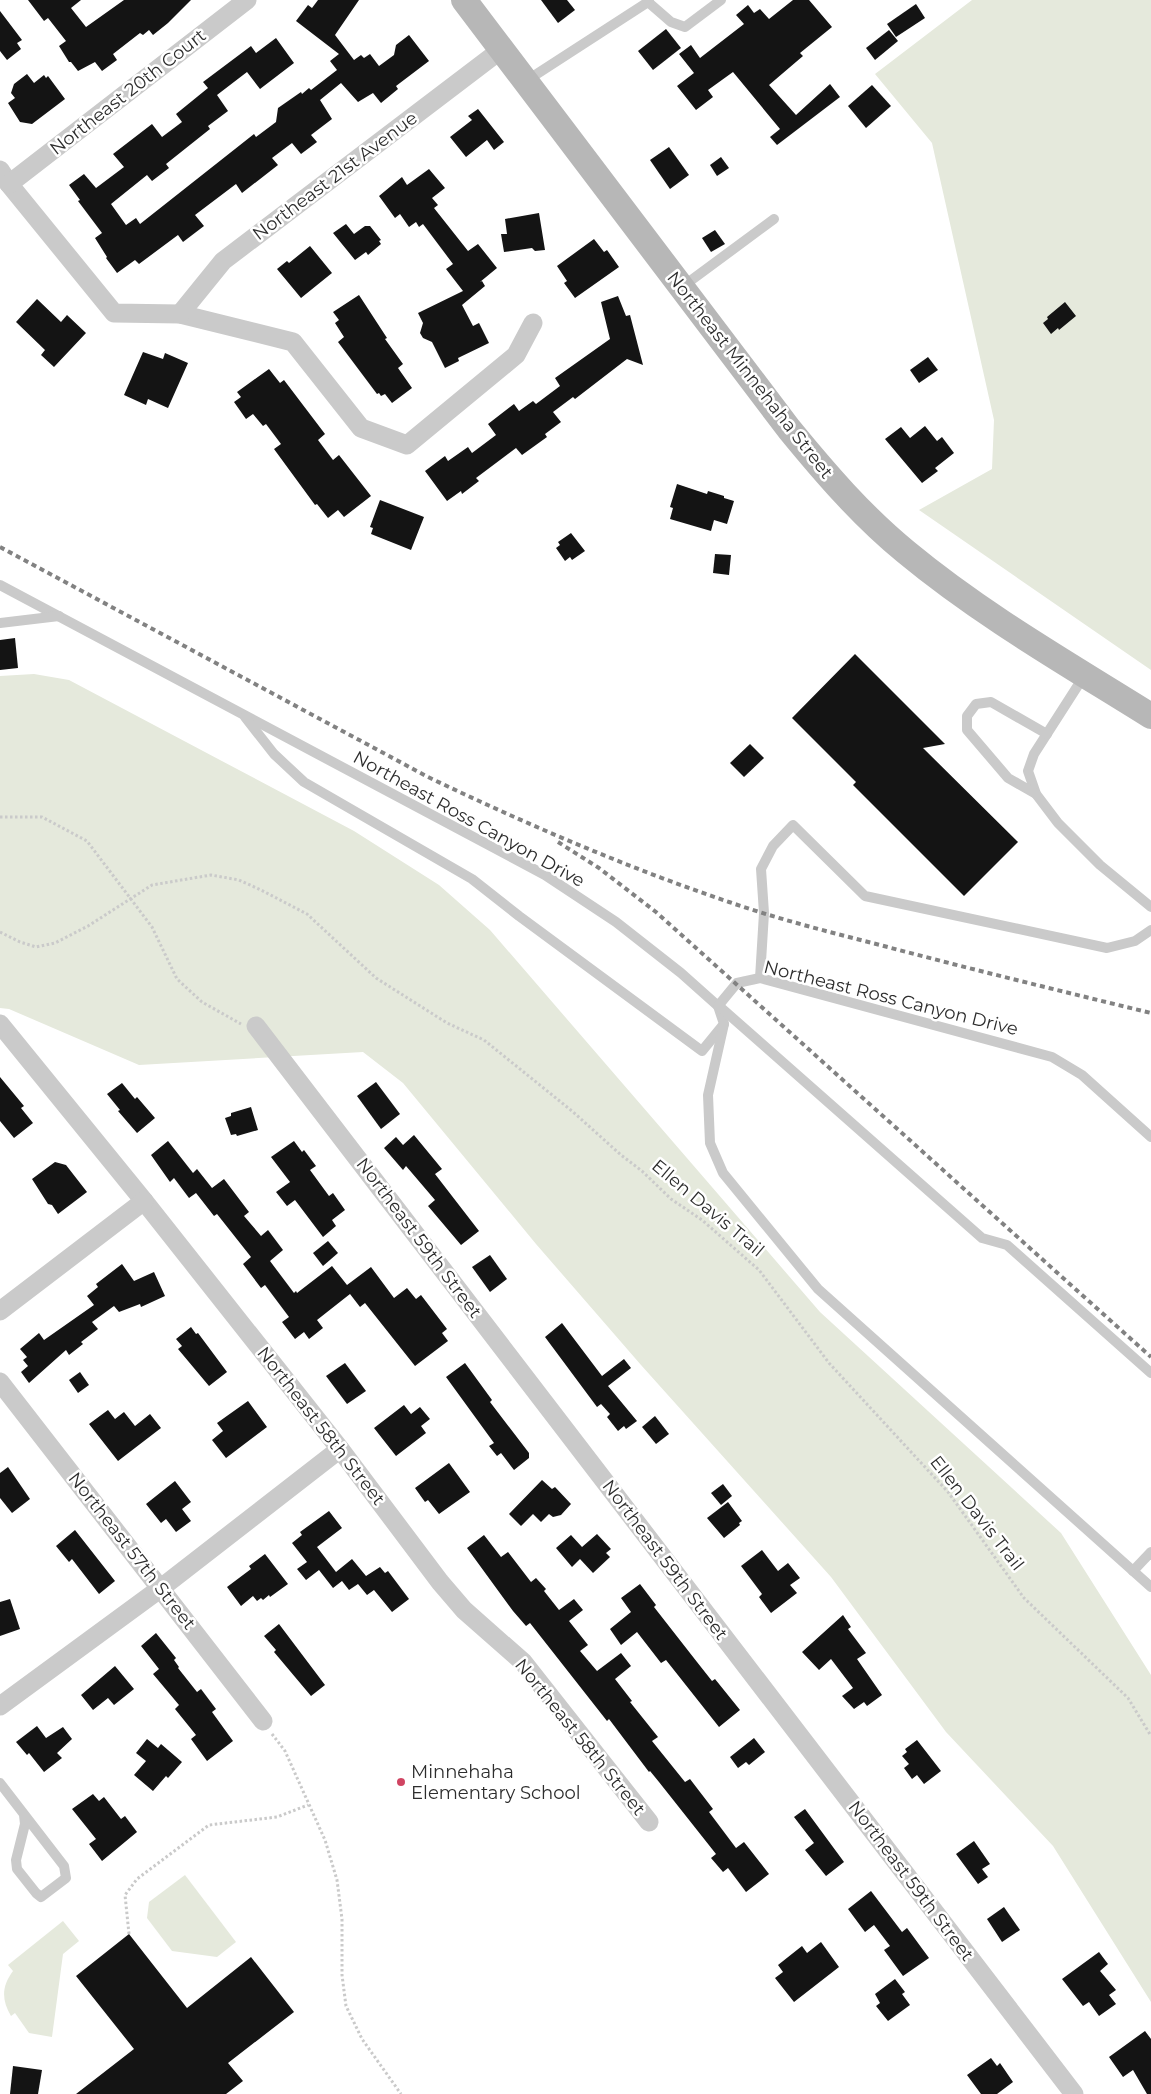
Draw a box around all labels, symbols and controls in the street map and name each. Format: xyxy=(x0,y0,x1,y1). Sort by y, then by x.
street label: Northeast 20th Court xyxy=(46,24,210,160)
street label: Northeast 21st Avenue xyxy=(248,107,422,245)
street label: Northeast Minnehaha Street xyxy=(662,267,838,483)
street label: Northeast Ross Canyon Drive xyxy=(349,746,589,892)
street label: Northeast Ross Canyon Drive xyxy=(762,956,1021,1040)
street label: Northeast 59th Street xyxy=(352,1154,486,1322)
street label: Ellen Davis Trail xyxy=(647,1155,769,1261)
street label: Northeast 58th Street xyxy=(252,1342,390,1510)
street label: Ellen Davis Trail xyxy=(925,1451,1029,1575)
street label: Northeast 57th Street xyxy=(64,1468,200,1634)
street label: Northeast 59th Street xyxy=(598,1476,732,1644)
street label: Northeast 58th Street xyxy=(510,1654,650,1820)
place label: Minnehaha Elementary School xyxy=(411,1761,581,1804)
marker: Minnehaha Elementary School xyxy=(395,1776,407,1788)
street label: Northeast 59th Street xyxy=(844,1797,978,1965)

